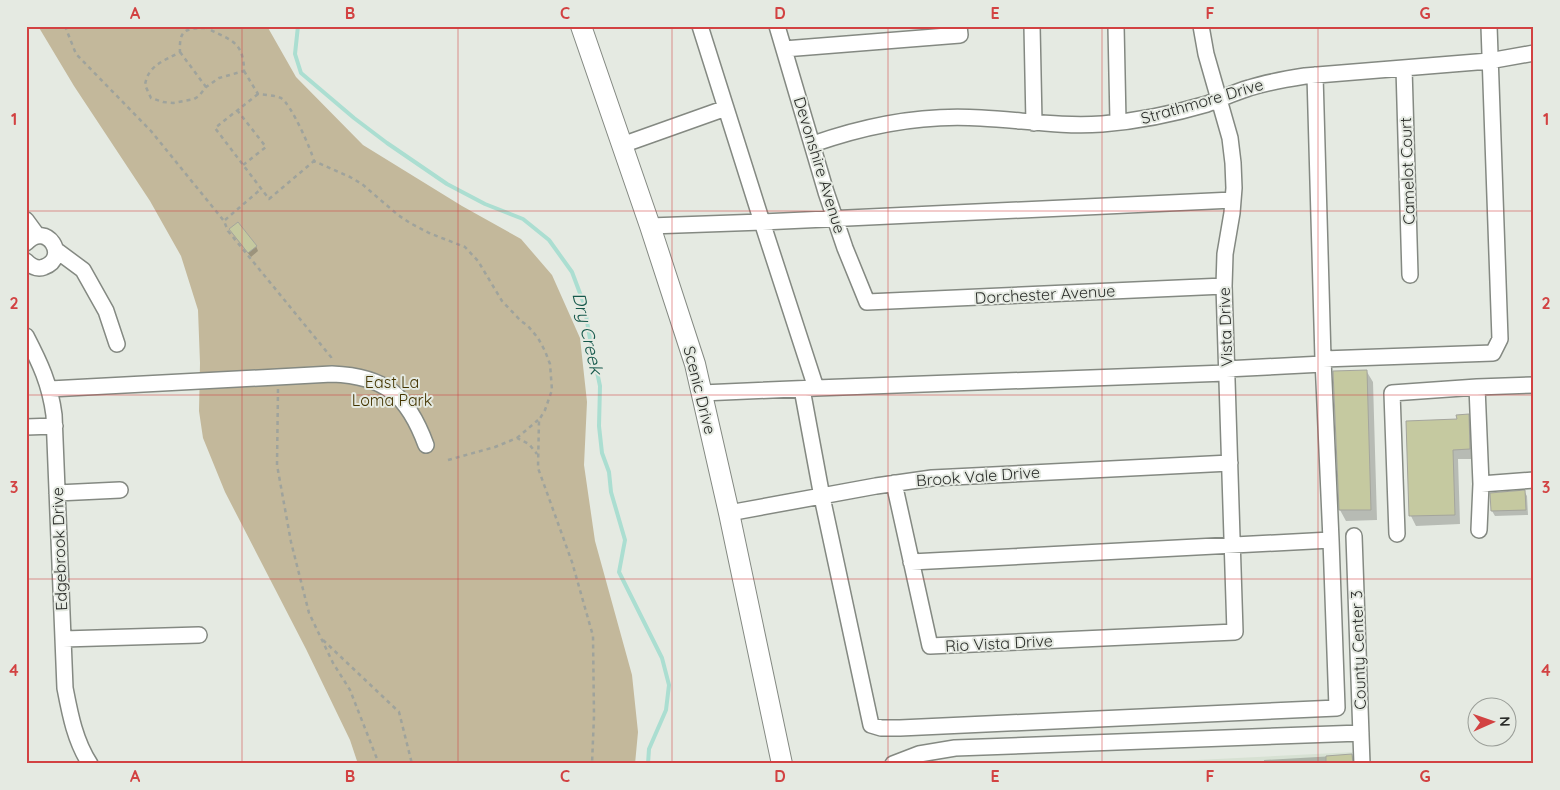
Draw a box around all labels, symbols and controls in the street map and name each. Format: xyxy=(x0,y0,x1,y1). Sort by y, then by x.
text: A xyxy=(130,3,141,23)
text: B xyxy=(345,3,355,23)
text: C xyxy=(560,3,570,23)
text: D xyxy=(774,3,786,23)
text: E xyxy=(990,3,1000,23)
text: F xyxy=(1206,3,1215,23)
text: G xyxy=(1419,3,1431,23)
street label: Strathmore Drive xyxy=(1138,74,1266,128)
street label: Devonshire Avenue xyxy=(790,94,850,236)
text: 1 xyxy=(11,109,17,129)
text: 1 xyxy=(1543,109,1549,129)
street label: Camelot Court xyxy=(1395,117,1419,225)
street label: Dorchester Avenue xyxy=(974,280,1116,308)
street label: Vista Drive xyxy=(1214,287,1236,367)
water label: Dry Creek xyxy=(567,290,609,377)
text: 2 xyxy=(9,293,19,313)
text: 2 xyxy=(1541,293,1551,313)
street label: Scenic Drive xyxy=(679,344,721,436)
park label: East La Loma Park xyxy=(352,372,432,410)
street label: Brook Vale Drive xyxy=(915,462,1041,490)
text: 3 xyxy=(10,477,18,497)
text: 3 xyxy=(1542,477,1550,497)
street label: Edgebrook Drive xyxy=(47,487,71,611)
street label: County Center 3 xyxy=(1346,590,1370,710)
street label: Rio Vista Drive xyxy=(945,630,1053,656)
text: 4 xyxy=(9,660,19,680)
text: 4 xyxy=(1541,660,1551,680)
north arrow xyxy=(1468,698,1518,748)
text: N xyxy=(1496,716,1514,727)
text: A xyxy=(130,766,141,786)
text: B xyxy=(345,766,355,786)
text: C xyxy=(560,766,570,786)
text: D xyxy=(774,766,786,786)
text: E xyxy=(990,766,1000,786)
text: F xyxy=(1206,766,1215,786)
text: G xyxy=(1419,766,1431,786)

